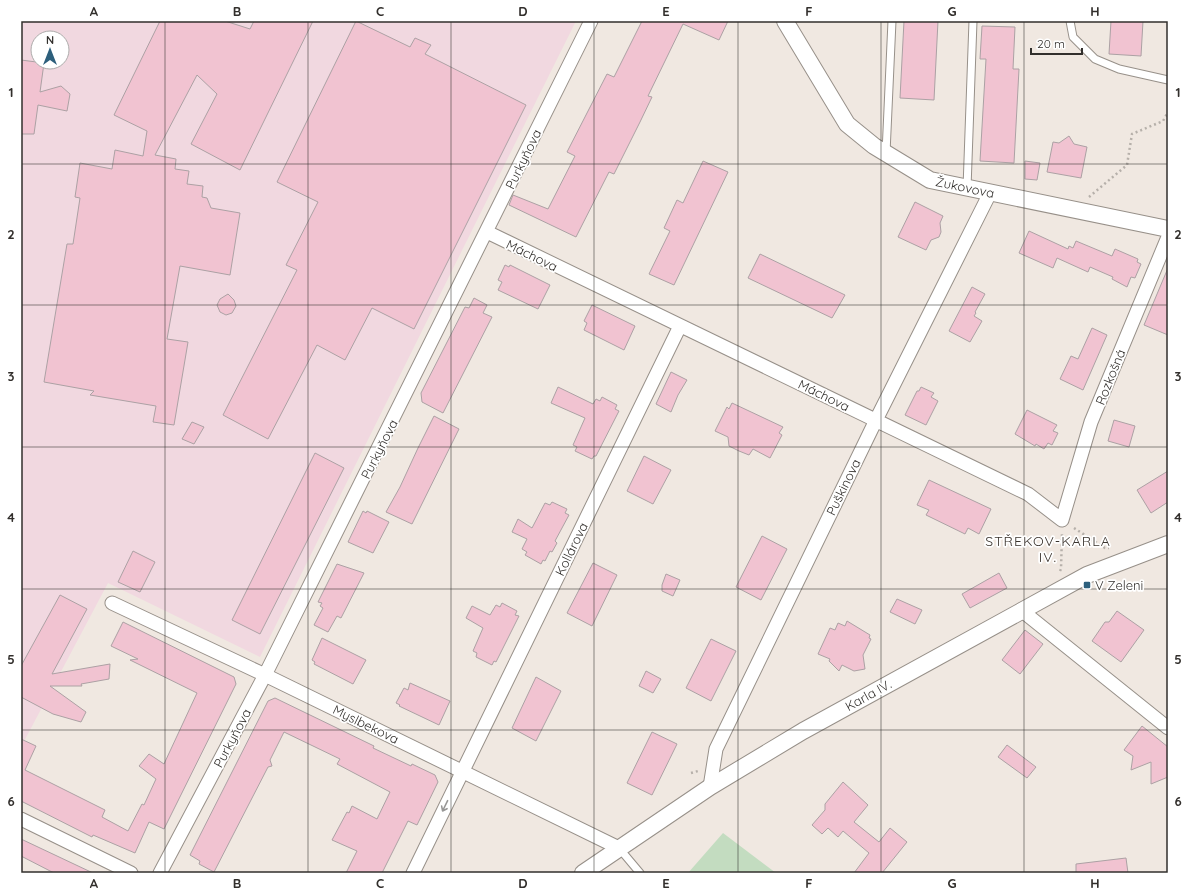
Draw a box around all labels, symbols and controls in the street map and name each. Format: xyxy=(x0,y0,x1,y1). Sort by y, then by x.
text: A xyxy=(90,3,99,19)
text: B xyxy=(233,3,241,19)
text: C xyxy=(376,3,384,19)
text: D xyxy=(518,3,528,19)
text: E xyxy=(662,3,670,19)
text: F xyxy=(805,3,813,19)
text: G xyxy=(947,3,957,19)
text: H xyxy=(1090,3,1100,19)
north arrow xyxy=(30,30,70,70)
scale bar xyxy=(1031,30,1082,56)
text: N xyxy=(46,33,54,47)
text: 20 m xyxy=(1037,36,1065,51)
text: 1 xyxy=(8,84,14,100)
text: 1 xyxy=(1175,84,1181,100)
street label: Purkyňova xyxy=(502,127,544,191)
street label: Žukovova xyxy=(934,173,996,201)
text: 2 xyxy=(7,226,15,242)
text: 2 xyxy=(1174,226,1182,242)
street label: Máchova xyxy=(504,236,560,274)
street label: Rozkošná xyxy=(1092,347,1128,407)
text: 3 xyxy=(8,368,15,384)
text: 3 xyxy=(1175,368,1182,384)
street label: Máchova xyxy=(796,376,852,414)
street label: Purkyňova xyxy=(357,417,401,481)
street label: Puškinova xyxy=(822,456,864,518)
text: 4 xyxy=(7,509,15,525)
text: 4 xyxy=(1174,509,1182,525)
street label: Kollárova xyxy=(551,520,591,578)
district label: STŘEKOV-KARLA IV. xyxy=(985,532,1111,566)
place label: V Zeleni xyxy=(1095,577,1143,593)
marker: V Zeleni xyxy=(1082,580,1092,590)
text: 5 xyxy=(7,651,15,667)
text: 5 xyxy=(1174,651,1182,667)
street label: Karla IV. xyxy=(842,676,894,714)
street label: Myslbekova xyxy=(330,701,402,747)
street label: Purkyňova xyxy=(210,706,254,770)
text: 6 xyxy=(7,793,15,809)
text: 6 xyxy=(1174,793,1182,809)
one-way arrow xyxy=(441,800,448,812)
text: A xyxy=(90,875,99,891)
text: B xyxy=(233,875,241,891)
text: C xyxy=(376,875,384,891)
text: D xyxy=(518,875,528,891)
text: E xyxy=(662,875,670,891)
text: F xyxy=(805,875,813,891)
text: G xyxy=(947,875,957,891)
text: H xyxy=(1090,875,1100,891)

